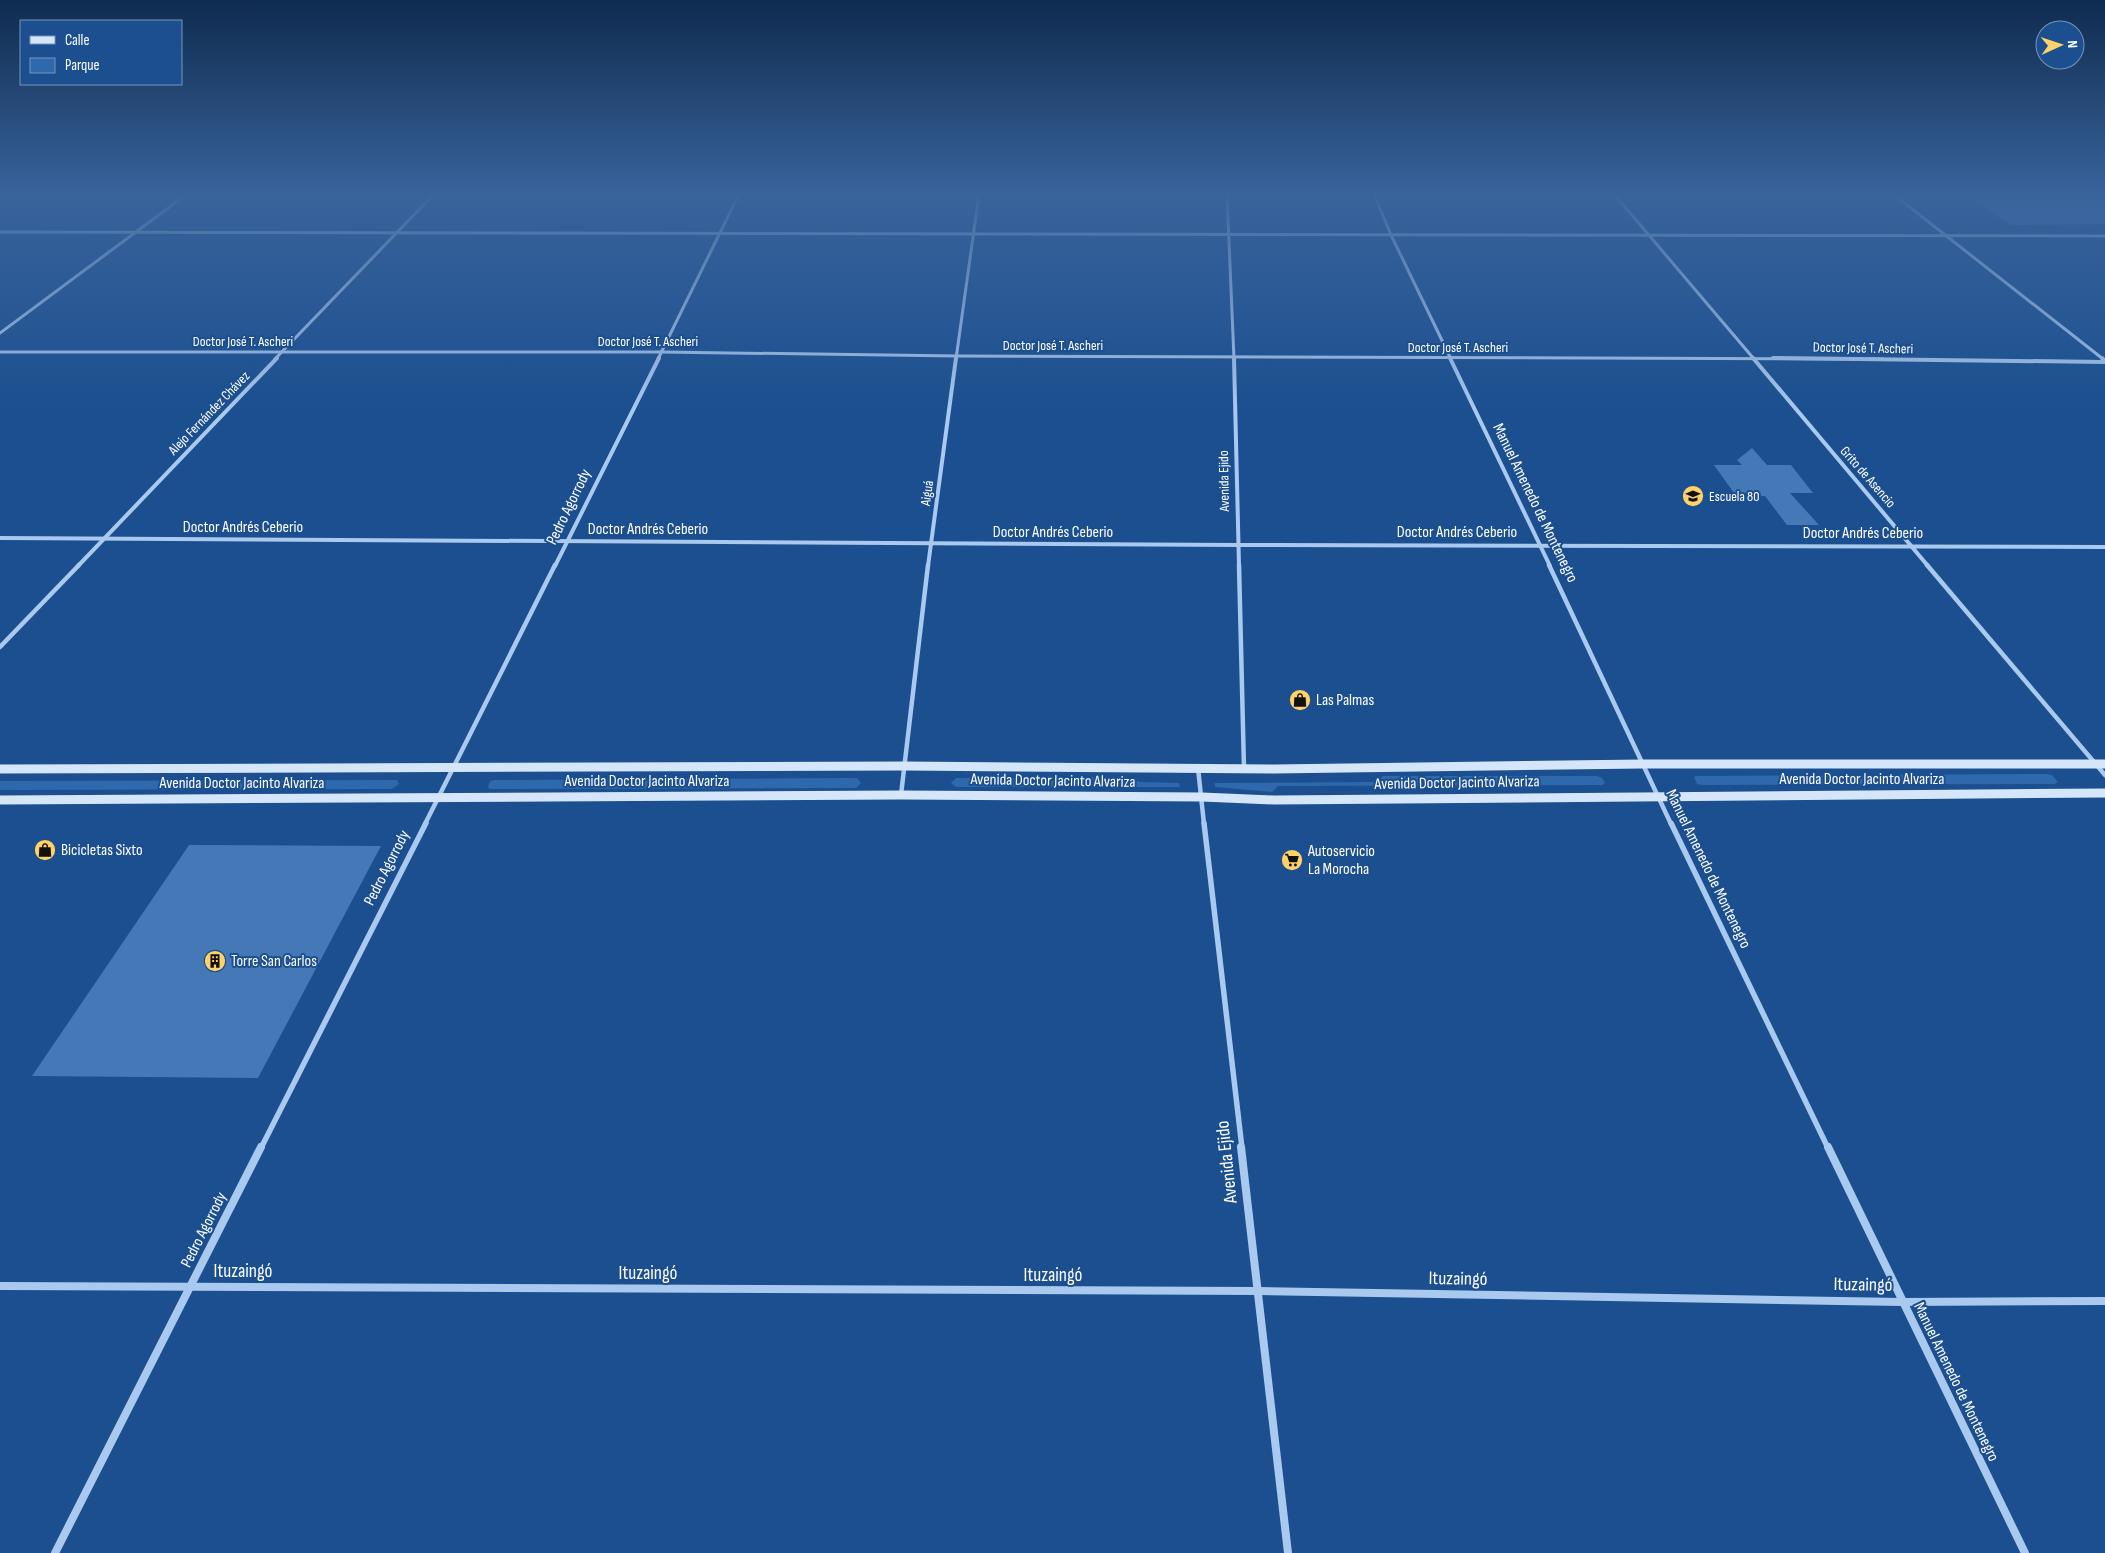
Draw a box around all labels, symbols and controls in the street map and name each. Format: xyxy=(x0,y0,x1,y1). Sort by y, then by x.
legend xyxy=(20,20,182,85)
north arrow xyxy=(2035,20,2085,70)
text: Calle xyxy=(65,31,89,50)
text: N xyxy=(2064,40,2081,49)
text: Parque xyxy=(65,56,100,75)
street label: Doctor José T. Ascheri xyxy=(193,333,293,350)
street label: Doctor José T. Ascheri xyxy=(598,333,698,350)
street label: Doctor José T. Ascheri xyxy=(1003,337,1103,354)
street label: Doctor José T. Ascheri xyxy=(1408,339,1508,356)
street label: Doctor José T. Ascheri xyxy=(1813,339,1913,357)
street label: Alejo Fernández Chávez xyxy=(164,368,253,459)
street label: Manuel Amenedo de Montenegro xyxy=(1488,420,1582,586)
street label: Grito de Asencio xyxy=(1837,443,1900,511)
street label: Avenida Ejido xyxy=(1215,450,1233,513)
street label: Pedro Agorrody xyxy=(543,466,595,548)
street label: Aiguá xyxy=(917,479,937,508)
school or university icon: Escuela 80 xyxy=(1681,484,1705,508)
place label: Escuela 80 xyxy=(1709,488,1759,505)
street label: Doctor Andrés Ceberio xyxy=(183,518,303,537)
street label: Doctor Andrés Ceberio xyxy=(588,520,708,539)
street label: Doctor Andrés Ceberio xyxy=(993,523,1113,542)
street label: Doctor Andrés Ceberio xyxy=(1397,523,1517,542)
street label: Doctor Andrés Ceberio xyxy=(1803,524,1923,543)
shop icon: Las Palmas xyxy=(1288,688,1312,712)
place label: Las Palmas xyxy=(1316,691,1374,710)
street label: Avenida Doctor Jacinto Alvariza xyxy=(969,770,1136,792)
street label: Avenida Doctor Jacinto Alvariza xyxy=(1778,770,1945,789)
street label: Avenida Doctor Jacinto Alvariza xyxy=(563,772,730,791)
street label: Avenida Doctor Jacinto Alvariza xyxy=(1373,772,1540,794)
street label: Avenida Doctor Jacinto Alvariza xyxy=(158,774,325,793)
street label: Manuel Amenedo de Montenegro xyxy=(1661,786,1755,952)
street label: Pedro Agorrody xyxy=(360,827,414,909)
shop icon: Bicicletas Sixto xyxy=(33,838,57,862)
place label: Bicicletas Sixto xyxy=(61,841,143,860)
place label: Autoservicio La Morocha xyxy=(1307,842,1375,879)
supermarket icon: Autoservicio La Morocha xyxy=(1280,848,1304,872)
building icon: Torre San Carlos xyxy=(203,949,227,973)
place label: Torre San Carlos xyxy=(231,952,317,971)
street label: Avenida Ejido xyxy=(1211,1119,1243,1206)
street label: Pedro Agorrody xyxy=(177,1189,231,1271)
street label: Ituzaingó xyxy=(214,1260,272,1283)
street label: Ituzaingó xyxy=(619,1262,677,1285)
street label: Ituzaingó xyxy=(1024,1264,1082,1287)
street label: Ituzaingó xyxy=(1428,1267,1488,1291)
street label: Ituzaingó xyxy=(1833,1273,1893,1297)
street label: Manuel Amenedo de Montenegro xyxy=(1909,1299,2003,1465)

